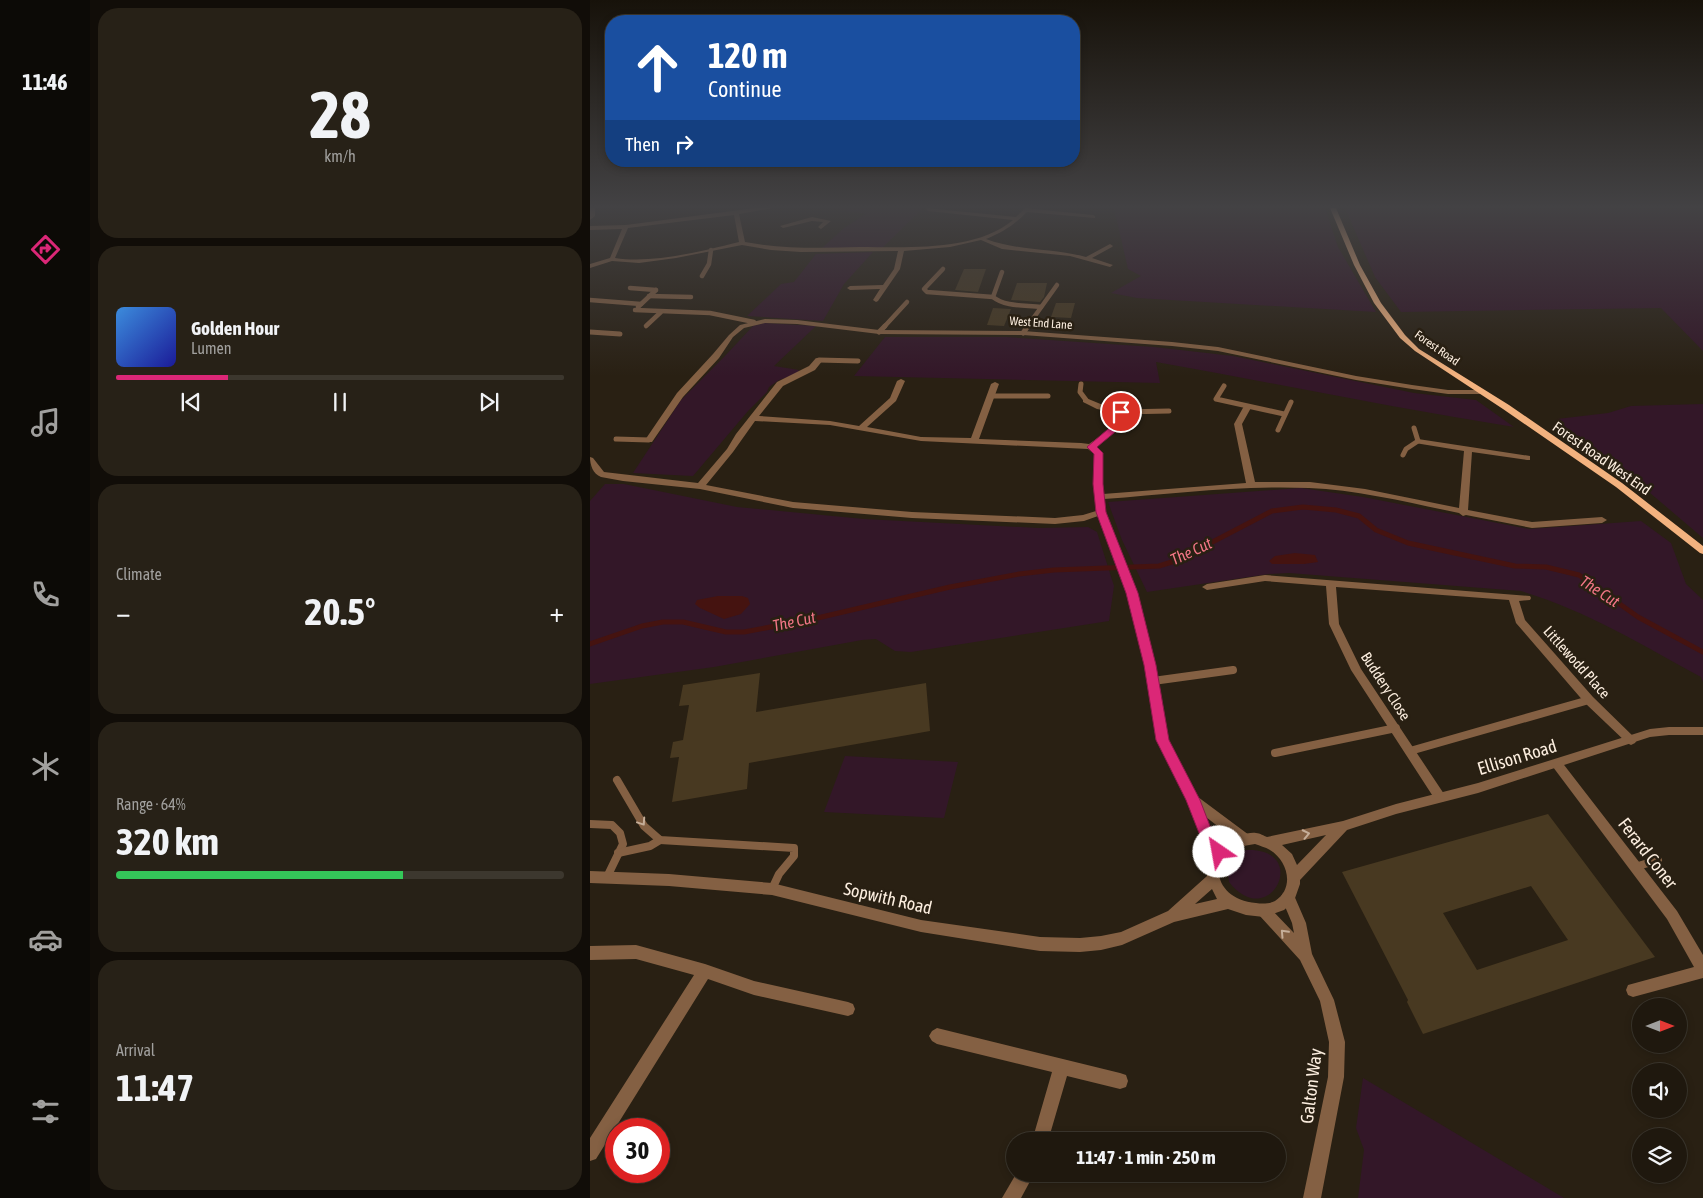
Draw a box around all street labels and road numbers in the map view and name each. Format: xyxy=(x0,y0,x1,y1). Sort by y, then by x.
street label: West End Lane xyxy=(1009,314,1073,332)
street label: Forest Road xyxy=(1412,328,1462,368)
street label: Forest Road West End xyxy=(1550,418,1654,498)
street label: Littlewodd Place xyxy=(1540,622,1614,702)
street label: Buddery Close xyxy=(1358,649,1414,723)
street label: Ellison Road xyxy=(1475,735,1559,779)
street label: Ferard Coner xyxy=(1614,814,1682,893)
street label: Sopwith Road xyxy=(842,878,934,918)
street label: Galton Way xyxy=(1296,1047,1326,1125)

